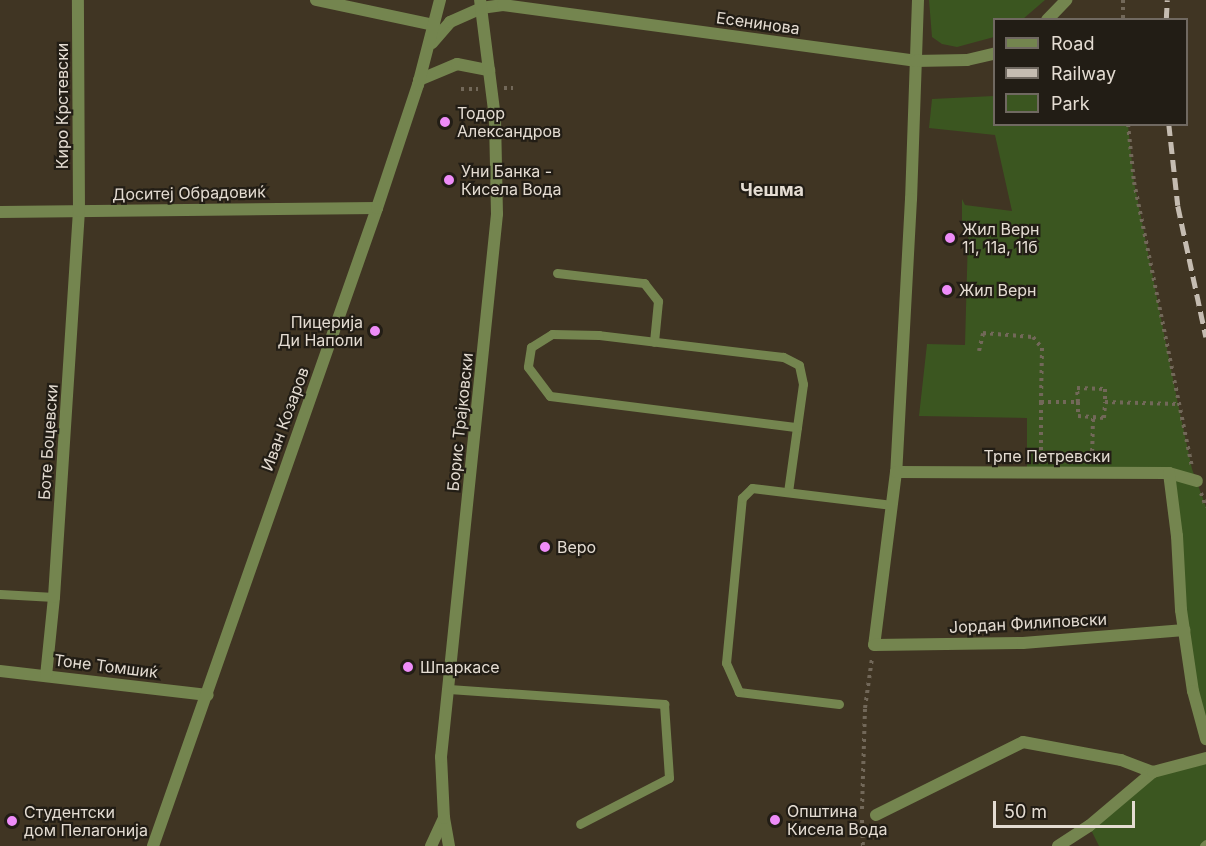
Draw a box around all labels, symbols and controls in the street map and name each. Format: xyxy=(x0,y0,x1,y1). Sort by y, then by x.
street label: Есенинова xyxy=(715,8,801,38)
legend xyxy=(993,18,1188,126)
text: Road xyxy=(1051,33,1094,54)
street label: Киро Крстевски xyxy=(52,43,72,169)
text: Railway xyxy=(1051,63,1116,84)
text: Park xyxy=(1051,93,1090,114)
place label: Тодор Александров xyxy=(457,103,561,141)
marker: Тодор Александров xyxy=(438,115,452,129)
place label: Уни Банка - Кисела Вода xyxy=(461,161,561,199)
marker: Уни Банка - Кисела Вода xyxy=(442,173,456,187)
district label: Чешма xyxy=(740,179,804,201)
street label: Доситеј Обрадовиќ xyxy=(112,182,266,204)
place label: Жил Верн 11, 11а, 11б xyxy=(962,219,1040,257)
marker: Жил Верн 11, 11а, 11б xyxy=(943,231,957,245)
place label: Жил Верн xyxy=(959,280,1037,300)
marker: Жил Верн xyxy=(940,283,954,297)
place label: Пицерија Ди Наполи xyxy=(277,312,363,350)
marker: Пицерија Ди Наполи xyxy=(368,324,382,338)
street label: Борис Трајковски xyxy=(443,352,477,492)
street label: Иван Козаров xyxy=(257,364,313,474)
street label: Боте Боцевски xyxy=(34,383,62,501)
street label: Трпе Петревски xyxy=(984,446,1110,466)
place label: Веро xyxy=(557,537,596,557)
marker: Веро xyxy=(538,540,552,554)
street label: Јордан Филиповски xyxy=(949,609,1107,637)
street label: Тоне Томшиќ xyxy=(53,650,159,682)
place label: Шпаркасе xyxy=(420,657,500,677)
marker: Шпаркасе xyxy=(401,660,415,674)
scale bar xyxy=(996,789,1138,827)
place label: Општина Кисела Вода xyxy=(787,801,887,839)
text: 50 m xyxy=(1004,801,1047,822)
place label: Студентски дом Пелагонија xyxy=(24,802,148,840)
marker: Општина Кисела Вода xyxy=(768,813,782,827)
marker: Студентски дом Пелагонија xyxy=(5,814,19,828)

